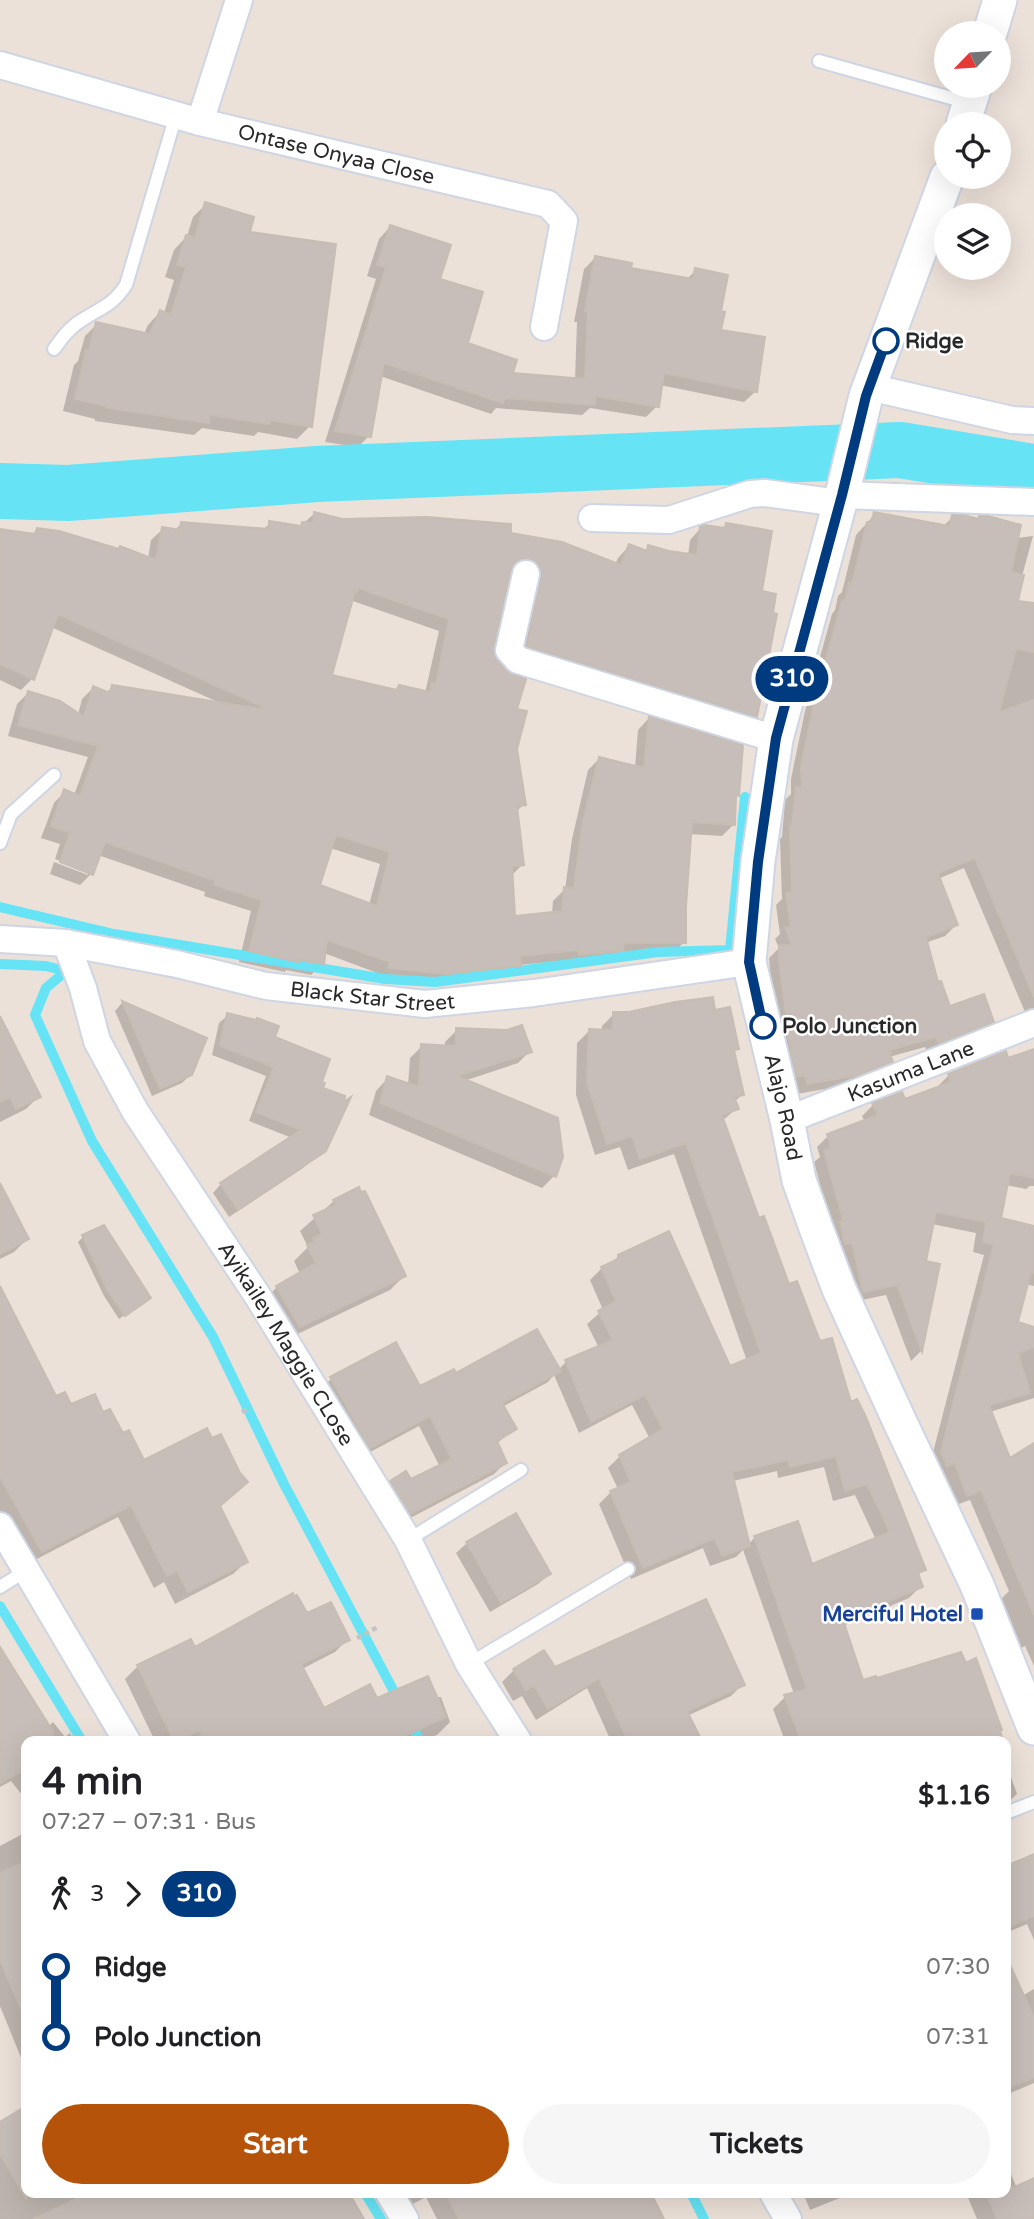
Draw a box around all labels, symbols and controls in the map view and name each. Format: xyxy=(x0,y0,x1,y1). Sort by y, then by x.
north arrow xyxy=(934,21,1012,98)
map controls xyxy=(934,21,1011,280)
button: locate xyxy=(934,112,1011,189)
street label: Ontase Onyaa Close xyxy=(236,119,437,189)
button: layers xyxy=(934,203,1011,280)
marker: Ridge xyxy=(873,328,899,354)
place label: Ridge xyxy=(905,329,964,354)
line badge: 310 xyxy=(752,656,832,702)
text: 310 xyxy=(769,664,815,693)
street label: Black Star Street xyxy=(289,976,456,1017)
marker: Polo Junction xyxy=(750,1013,776,1039)
place label: Polo Junction xyxy=(782,1014,917,1039)
street label: Kasuma Lane xyxy=(844,1035,978,1108)
street label: Alajo Road xyxy=(759,1051,807,1163)
street label: Ayikailey Maggie CLose xyxy=(213,1237,359,1450)
place label: Merciful Hotel xyxy=(822,1602,963,1627)
marker: Merciful Hotel xyxy=(969,1606,985,1622)
text: 4 min xyxy=(42,1759,143,1805)
text: $1.16 xyxy=(918,1780,990,1811)
text: 07:27 – 07:31 · Bus xyxy=(42,1808,256,1836)
icon: walk xyxy=(42,1875,80,1913)
icon: forward xyxy=(114,1875,152,1913)
text: 310 xyxy=(176,1879,222,1908)
text: 3 xyxy=(90,1880,104,1908)
text: Ridge xyxy=(94,1952,167,1983)
text: 07:30 xyxy=(926,1953,990,1981)
text: Polo Junction xyxy=(94,2022,262,2053)
text: 07:31 xyxy=(926,2023,990,2051)
button: Start xyxy=(42,2104,509,2184)
button: Tickets xyxy=(523,2104,990,2184)

